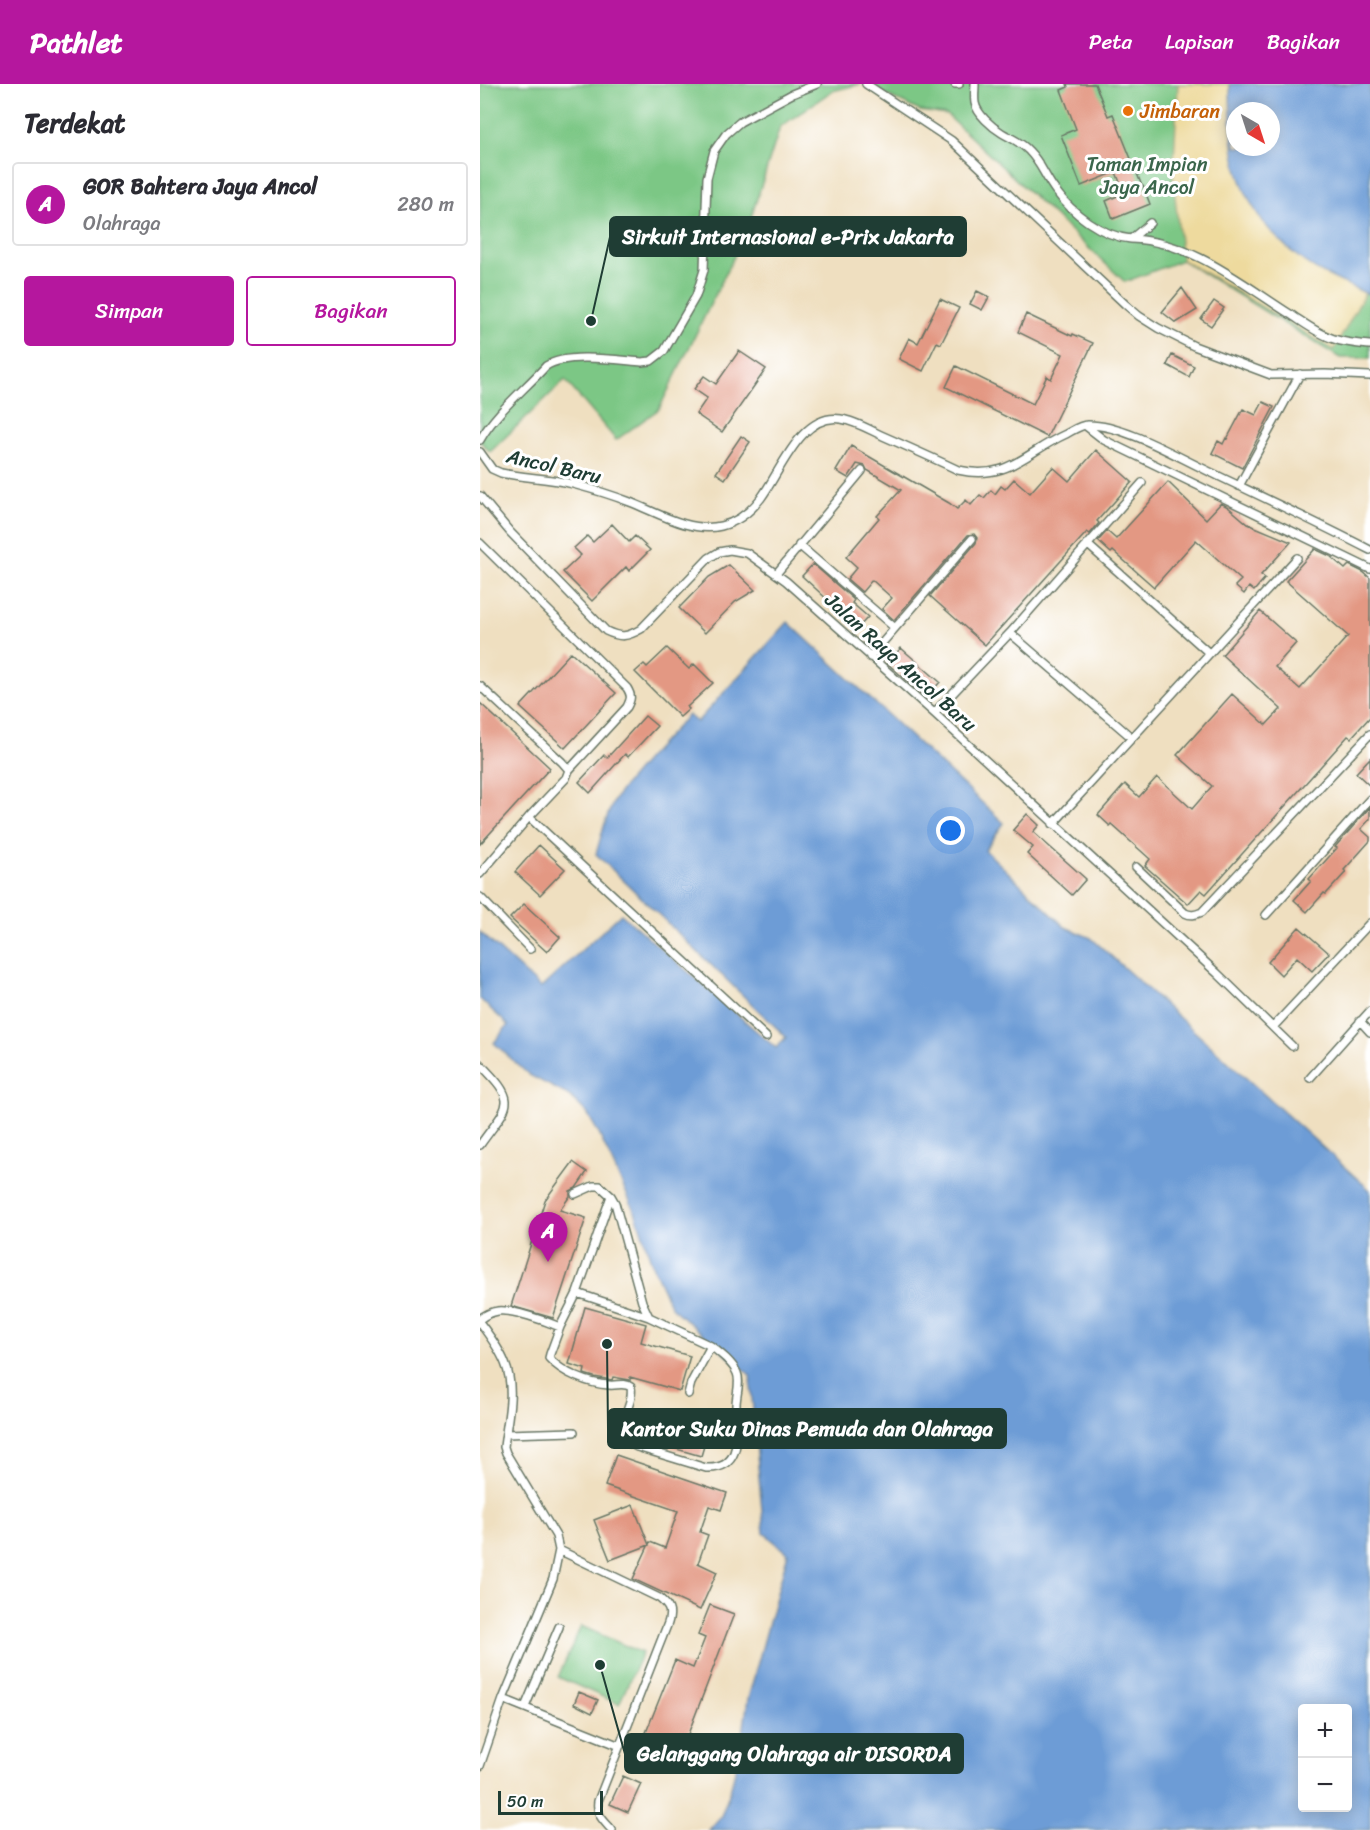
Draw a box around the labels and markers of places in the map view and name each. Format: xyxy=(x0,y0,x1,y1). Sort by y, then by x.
place label: Jimbaran xyxy=(1139,94,1220,129)
marker: Jimbaran xyxy=(1121,104,1135,118)
callout: Sirkuit Internasional e-Prix Jakarta xyxy=(610,217,966,256)
pin: A xyxy=(528,1212,568,1262)
callout: Kantor Suku Dinas Pemuda dan Olahraga xyxy=(608,1409,1006,1448)
callout: Gelanggang Olahraga air DISORDA xyxy=(625,1734,963,1773)

